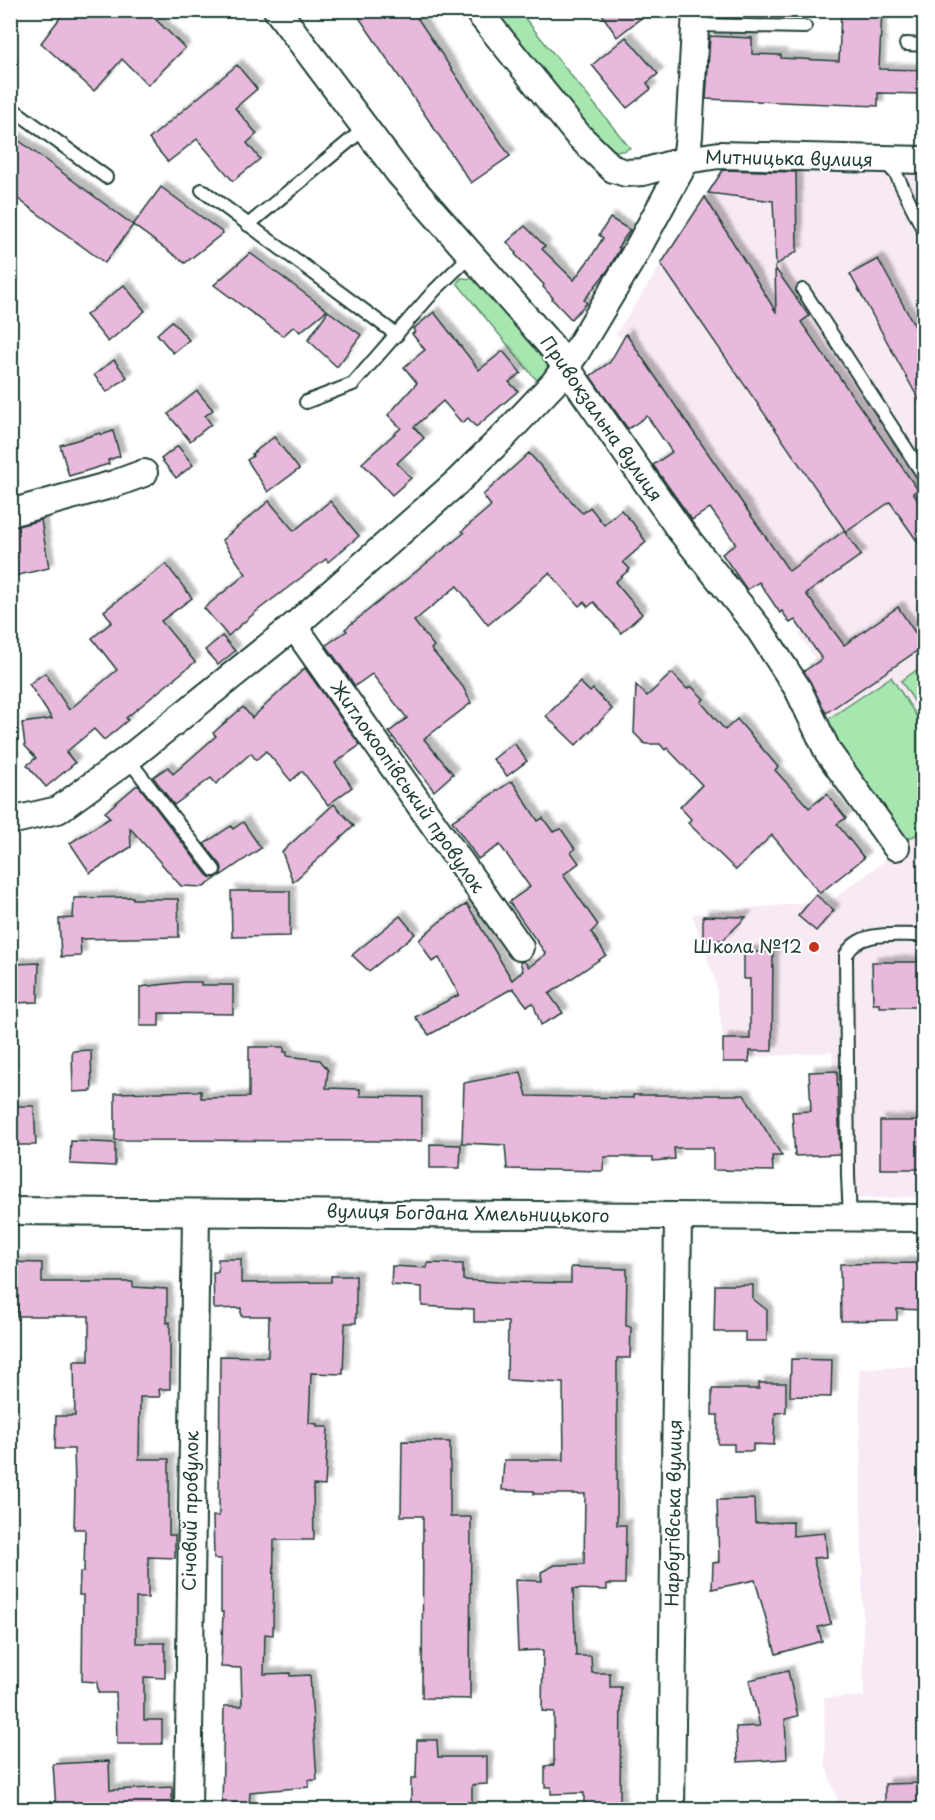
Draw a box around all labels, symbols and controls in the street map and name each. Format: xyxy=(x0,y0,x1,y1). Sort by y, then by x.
street label: Митницька вулиця xyxy=(705,143,873,172)
street label: Привокзальна вулиця xyxy=(535,330,670,507)
street label: Житлокоопівський провулок xyxy=(324,675,492,898)
place label: Школа №12 xyxy=(693,932,802,959)
marker: Школа №12 xyxy=(807,940,821,954)
street label: вулиця Богдана Хмельницького xyxy=(326,1197,610,1228)
street label: Нарбутівська вулиця xyxy=(657,1419,688,1607)
street label: Січовий провулок xyxy=(175,1430,204,1591)

